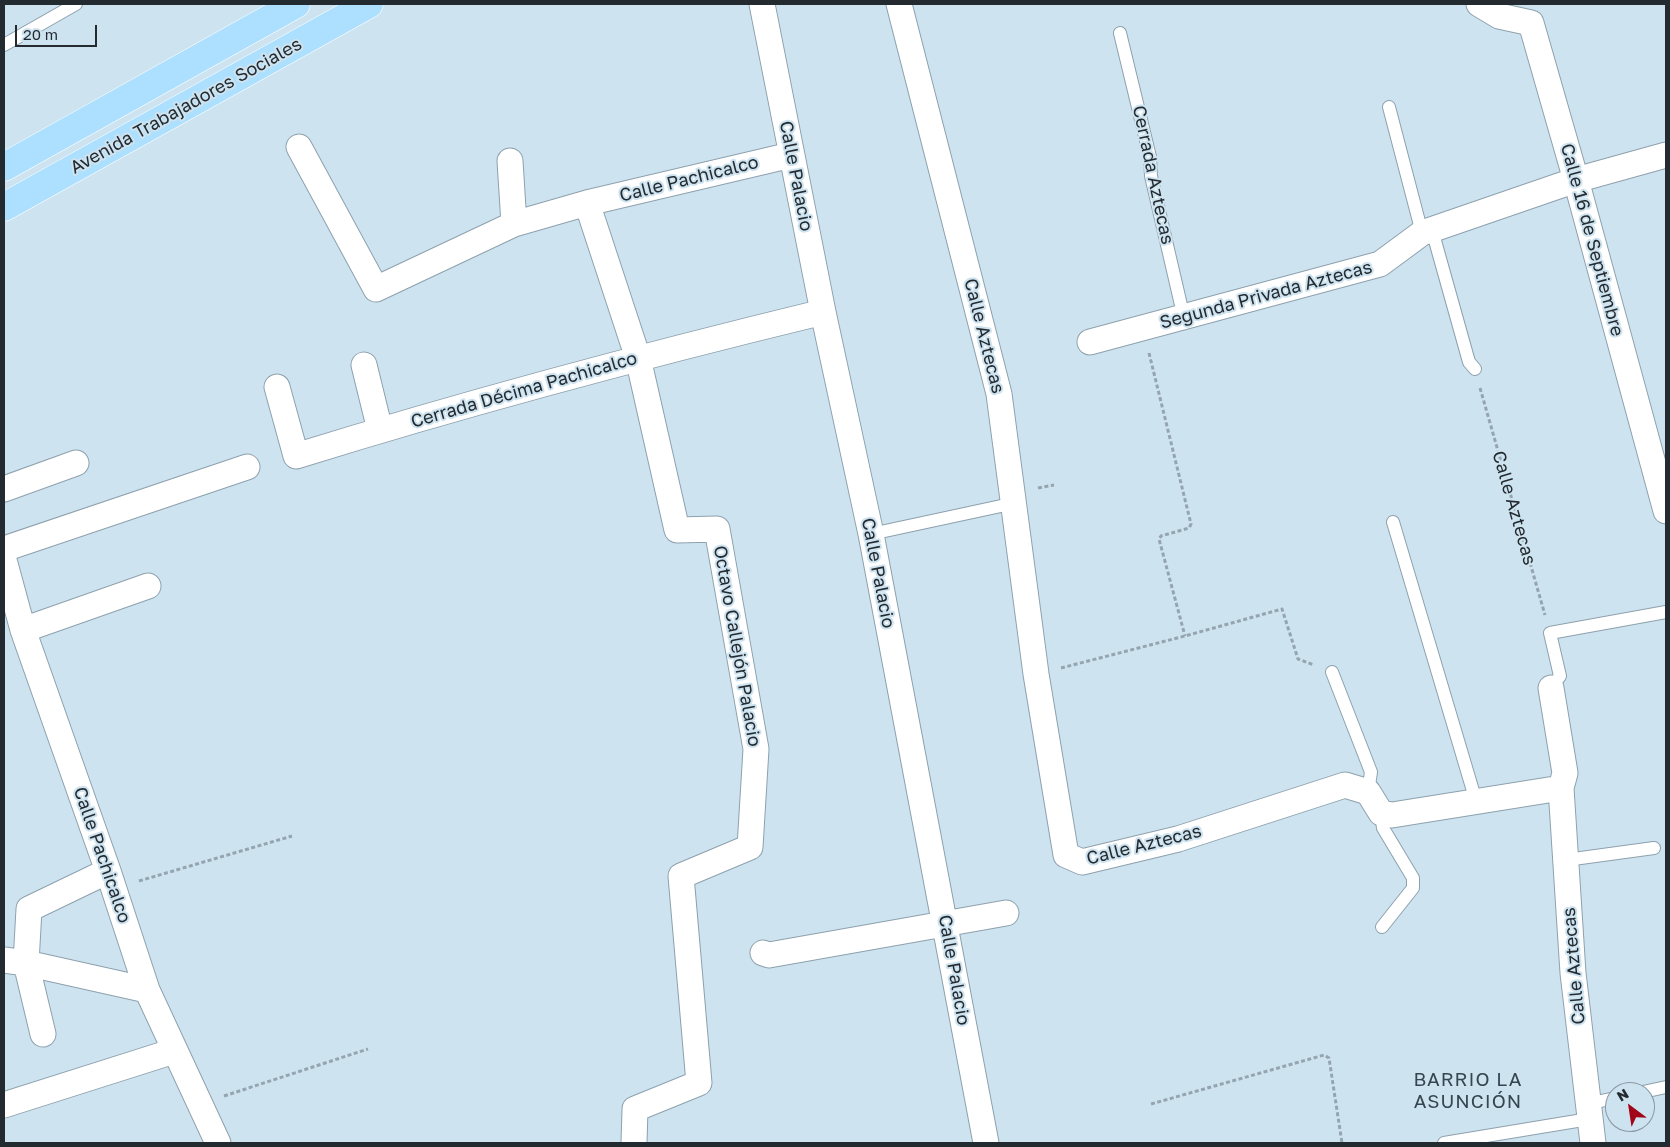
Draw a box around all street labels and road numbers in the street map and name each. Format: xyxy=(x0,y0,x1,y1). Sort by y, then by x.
street label: Avenida Trabajadores Sociales xyxy=(66,33,306,179)
street label: Cerrada Aztecas xyxy=(1128,104,1178,246)
street label: Calle Palacio xyxy=(775,119,817,233)
street label: Calle 16 de Septiembre xyxy=(1556,141,1628,339)
street label: Calle Pachicalco xyxy=(617,151,761,207)
street label: Segunda Privada Aztecas xyxy=(1158,256,1374,334)
street label: Calle Aztecas xyxy=(959,276,1009,396)
street label: Cerrada Décima Pachicalco xyxy=(408,347,640,433)
street label: Calle Aztecas xyxy=(1487,448,1541,568)
street label: Calle Palacio xyxy=(857,516,899,630)
street label: Octavo Callejón Palacio xyxy=(709,544,765,748)
street label: Calle Pachicalco xyxy=(69,784,135,926)
street label: Calle Aztecas xyxy=(1084,820,1204,870)
street label: Calle Aztecas xyxy=(1558,906,1590,1026)
street label: Calle Palacio xyxy=(934,913,974,1027)

